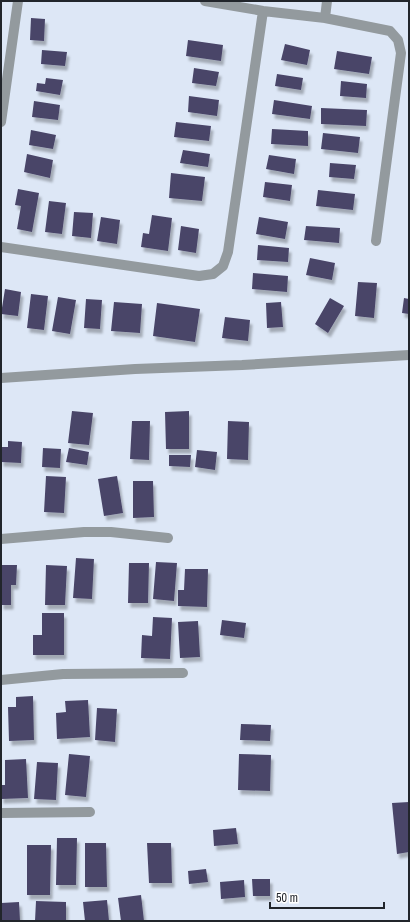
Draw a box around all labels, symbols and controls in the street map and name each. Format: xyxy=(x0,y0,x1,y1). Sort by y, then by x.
scale bar xyxy=(270,884,384,910)
text: 50 m xyxy=(276,890,298,906)

